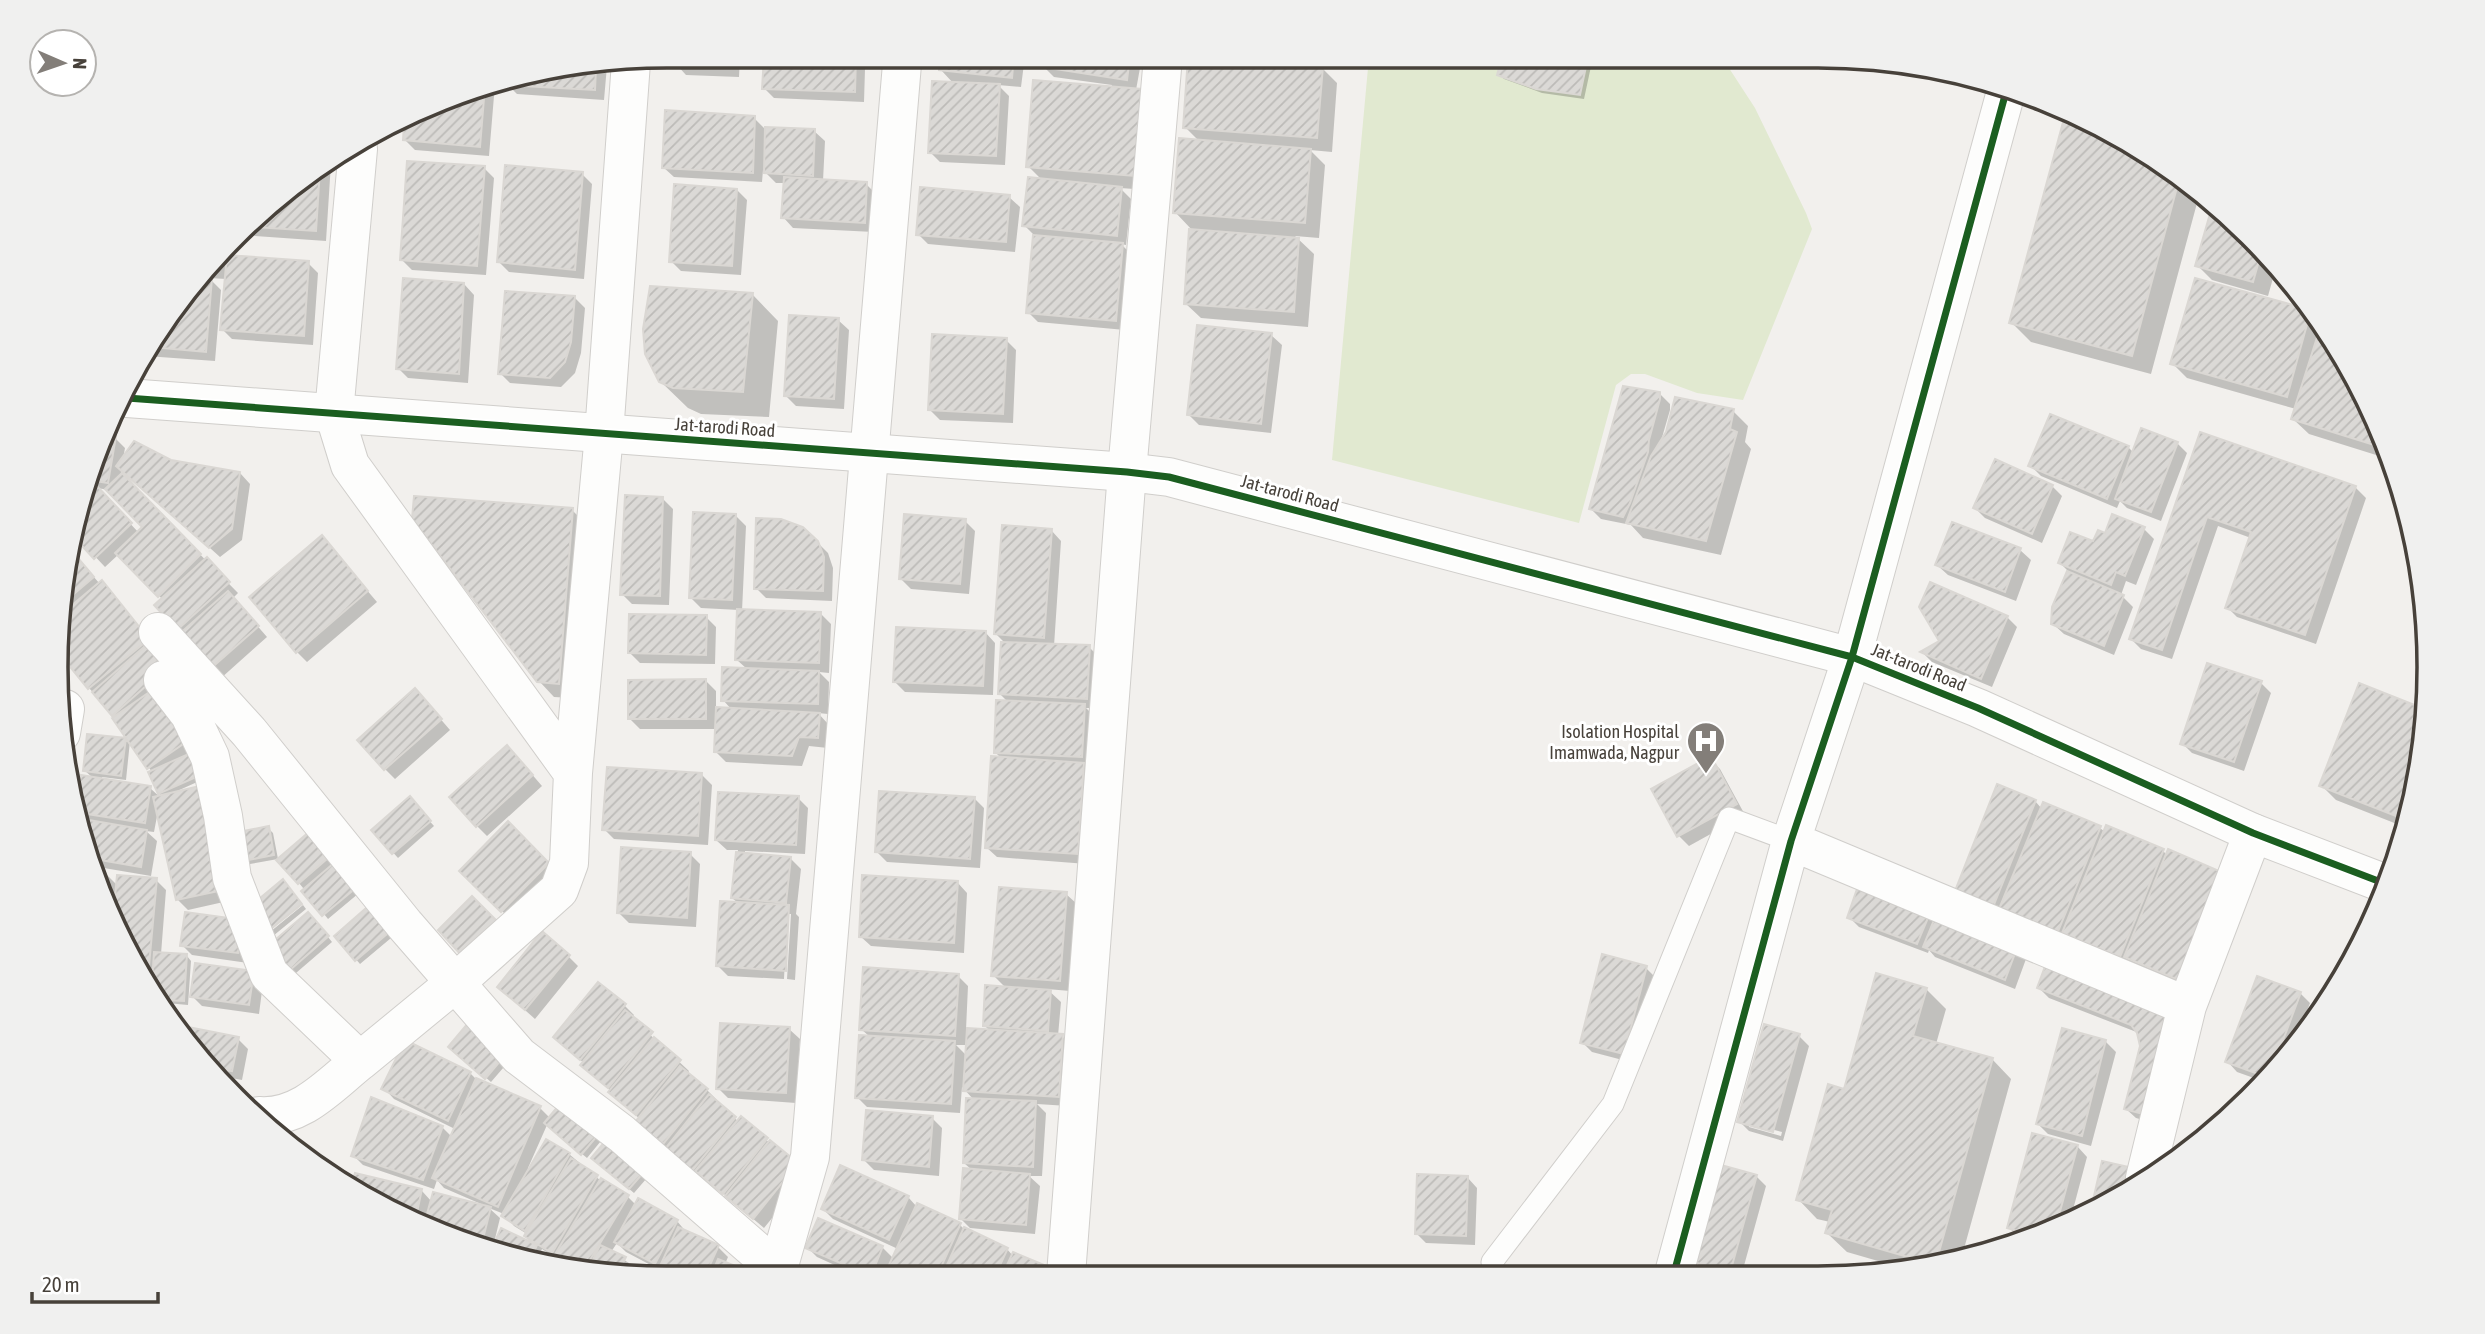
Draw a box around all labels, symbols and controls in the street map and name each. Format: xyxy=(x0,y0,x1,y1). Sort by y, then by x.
north arrow xyxy=(28,28,98,98)
text: N xyxy=(69,58,91,70)
street label: Jat-tarodi Road xyxy=(674,413,776,441)
street label: Jat-tarodi Road xyxy=(1239,470,1341,516)
street label: Jat-tarodi Road xyxy=(1868,638,1970,696)
hospital icon: Isolation Hospital Imamwada, Nagpur xyxy=(1685,720,1727,775)
place label: Isolation Hospital Imamwada, Nagpur xyxy=(1549,721,1680,763)
scale bar xyxy=(32,1260,158,1304)
text: 20 m xyxy=(42,1272,80,1296)

